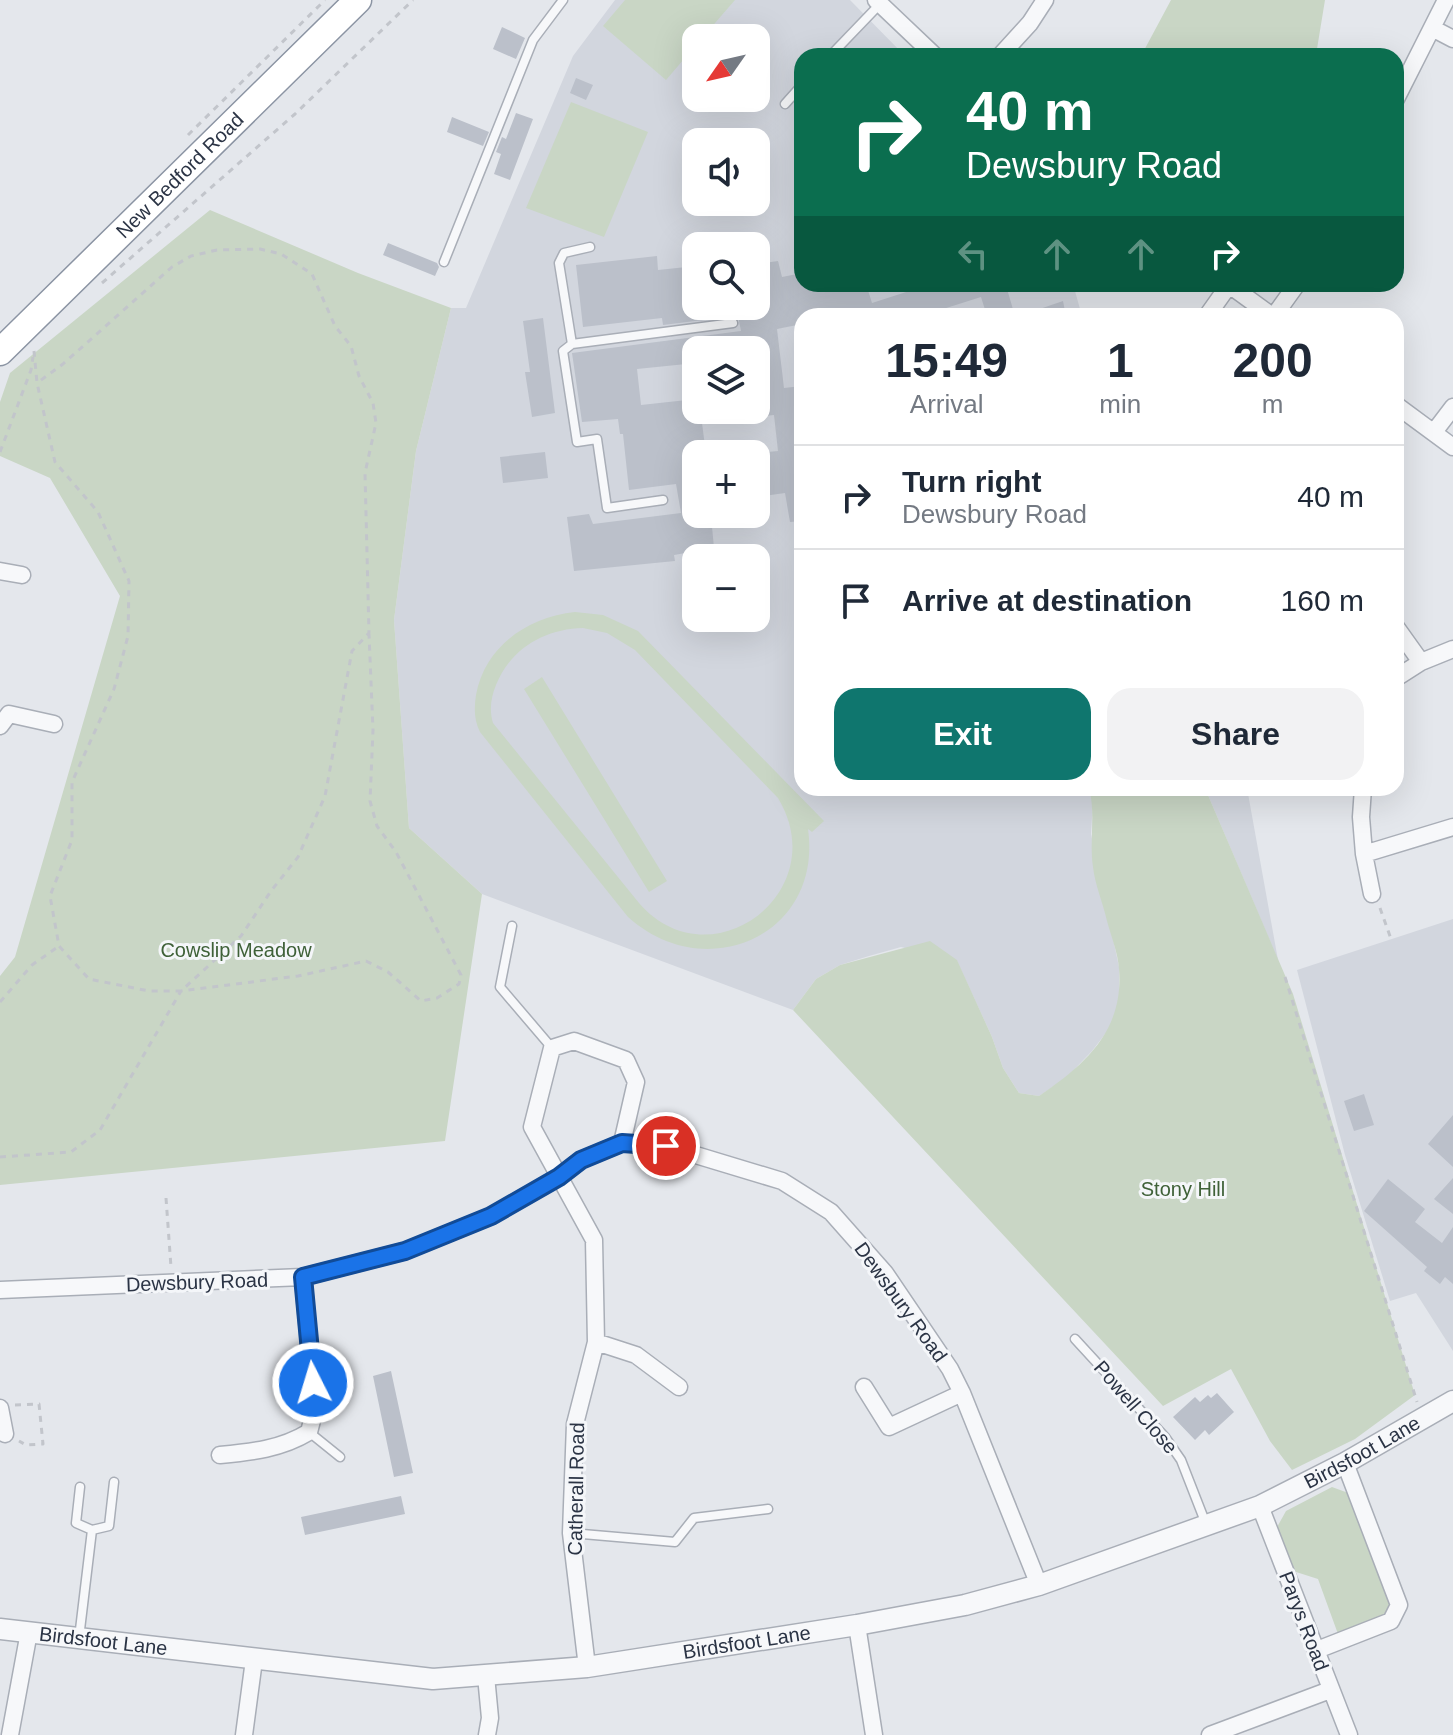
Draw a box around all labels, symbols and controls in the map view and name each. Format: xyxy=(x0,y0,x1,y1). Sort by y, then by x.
north arrow xyxy=(682,24,770,112)
map controls xyxy=(682,24,770,632)
text: 40 m xyxy=(966,79,1094,142)
icon: right xyxy=(834,80,938,184)
street label: New Bedford Road xyxy=(112,108,248,242)
button: sound xyxy=(682,128,770,216)
text: Dewsbury Road xyxy=(966,145,1222,186)
button: search xyxy=(682,232,770,320)
icon: left xyxy=(951,232,995,276)
icon: ahead xyxy=(1035,232,1079,276)
icon: ahead xyxy=(1119,232,1163,276)
icon: right xyxy=(1203,232,1247,276)
text: 15:49 xyxy=(885,334,1008,387)
text: 1 xyxy=(1107,334,1134,387)
text: 200 xyxy=(1233,334,1313,387)
button: layers xyxy=(682,336,770,424)
text: Arrival xyxy=(910,389,984,419)
text: min xyxy=(1099,389,1141,419)
text: m xyxy=(1262,389,1283,419)
button: + xyxy=(682,440,770,528)
text: Turn right xyxy=(902,465,1041,498)
icon: right xyxy=(834,475,878,519)
text: 40 m xyxy=(1297,480,1364,513)
text: Dewsbury Road xyxy=(902,499,1087,529)
button: − xyxy=(682,544,770,632)
icon: arrive xyxy=(834,579,878,623)
text: Arrive at destination xyxy=(902,584,1192,617)
text: 160 m xyxy=(1281,584,1364,617)
button: Exit xyxy=(834,688,1091,780)
button: Share xyxy=(1107,688,1364,780)
park label: Cowslip Meadow xyxy=(160,939,312,961)
pin xyxy=(632,1112,700,1180)
icon: arrive xyxy=(644,1124,688,1168)
park label: Stony Hill xyxy=(1141,1178,1225,1200)
street label: Dewsbury Road xyxy=(850,1238,952,1366)
street label: Dewsbury Road xyxy=(126,1269,268,1295)
position arrow xyxy=(271,1341,355,1425)
street label: Powell Close xyxy=(1090,1356,1182,1458)
street label: Birdsfoot Lane xyxy=(1300,1411,1424,1493)
street label: Catherall Road xyxy=(564,1422,588,1556)
street label: Parys Road xyxy=(1275,1568,1333,1674)
street label: Birdsfoot Lane xyxy=(681,1621,812,1663)
street label: Birdsfoot Lane xyxy=(38,1623,169,1659)

